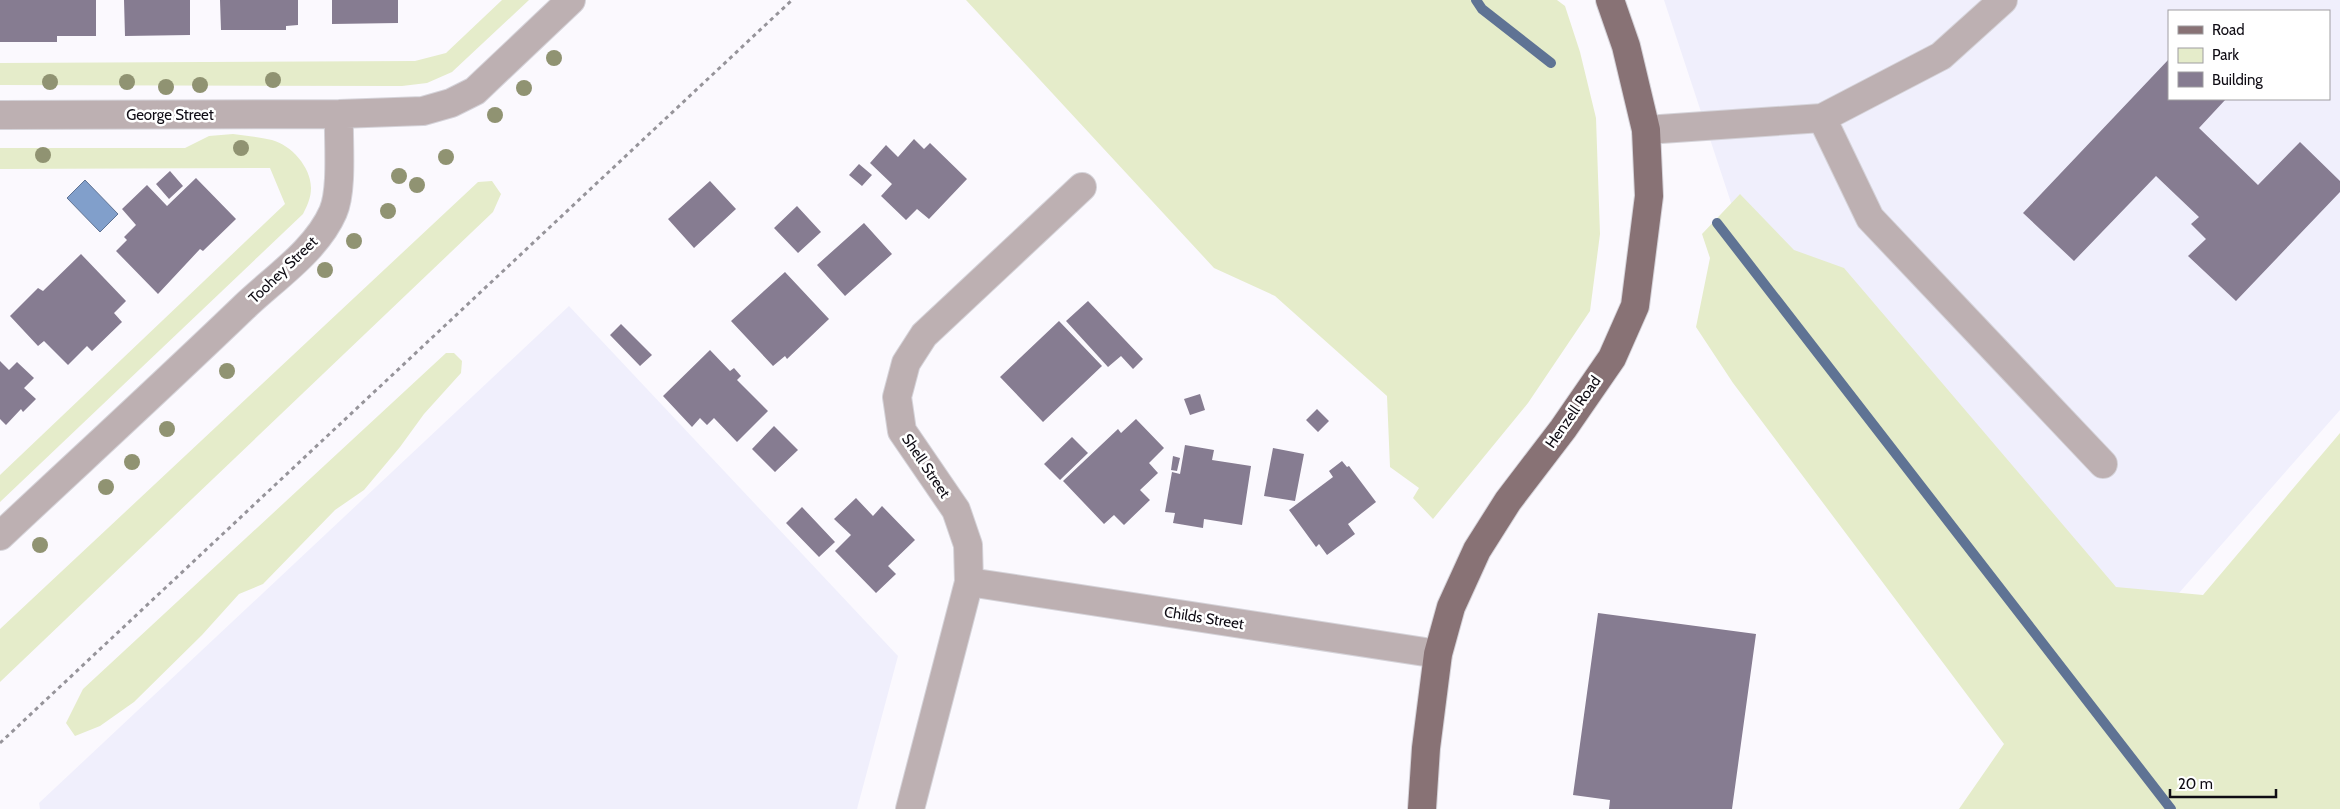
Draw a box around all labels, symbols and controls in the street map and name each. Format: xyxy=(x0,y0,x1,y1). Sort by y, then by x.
legend xyxy=(2168,10,2330,100)
text: Road xyxy=(2212,21,2245,39)
text: Park xyxy=(2212,46,2239,64)
text: Building xyxy=(2212,71,2263,89)
street label: George Street xyxy=(126,106,214,124)
street label: Toohey Street xyxy=(245,233,321,307)
street label: Henzell Road xyxy=(1542,372,1604,452)
street label: Shell Street xyxy=(898,431,954,501)
street label: Childs Street xyxy=(1163,603,1245,633)
scale bar xyxy=(2170,766,2276,798)
text: 20 m xyxy=(2178,775,2213,793)

